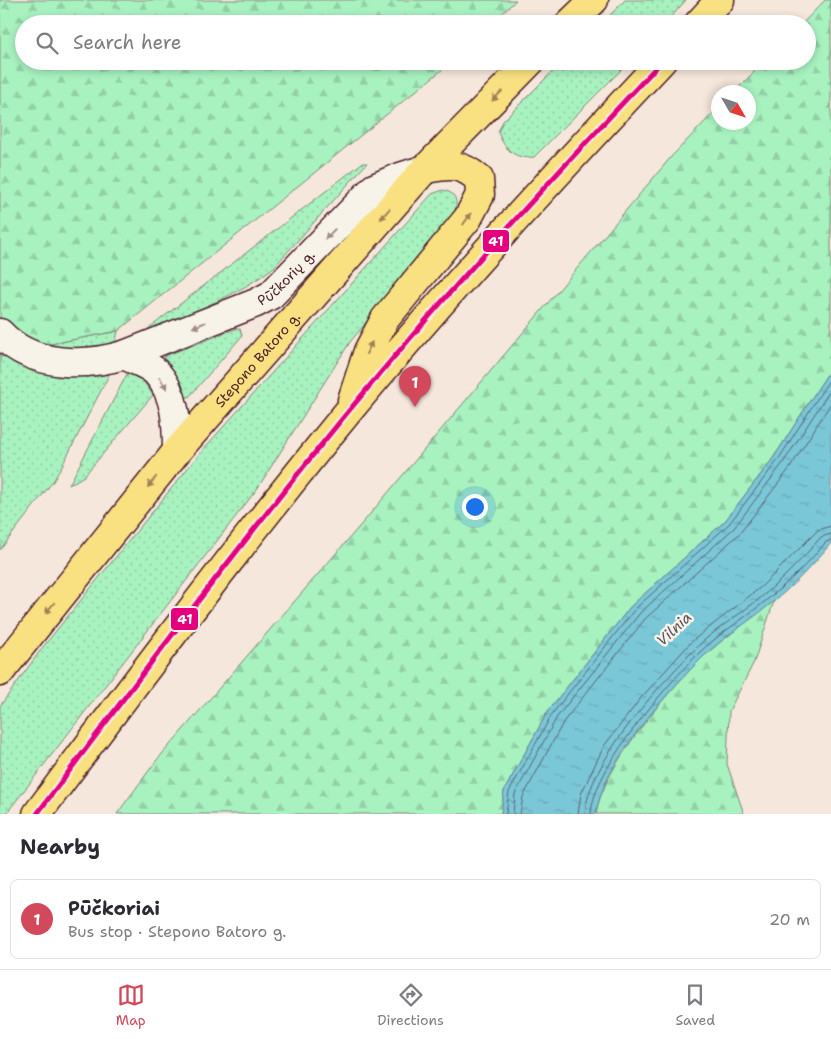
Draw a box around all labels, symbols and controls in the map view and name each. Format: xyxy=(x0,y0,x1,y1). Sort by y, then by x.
search box xyxy=(15,15,816,70)
icon: search xyxy=(33,29,61,57)
text: Search here xyxy=(73,30,182,55)
north arrow xyxy=(711,85,756,130)
one-way arrow xyxy=(491,90,503,102)
one-way arrow xyxy=(380,208,391,221)
one-way arrow xyxy=(462,212,472,226)
one-way arrow xyxy=(324,228,336,240)
line badge: 41 xyxy=(482,229,510,253)
text: 41 xyxy=(488,232,504,250)
street label: Pūčkorių g. xyxy=(254,246,319,310)
street label: Stepono Batoro g. xyxy=(211,308,304,411)
one-way arrow xyxy=(192,322,206,330)
one-way arrow xyxy=(366,341,374,355)
pin: 1 xyxy=(399,366,431,407)
one-way arrow xyxy=(158,376,167,390)
one-way arrow xyxy=(147,475,158,488)
your location xyxy=(462,494,488,520)
one-way arrow xyxy=(45,601,55,615)
line badge: 41 xyxy=(170,607,199,631)
water label: Vilnia xyxy=(652,608,696,650)
text: 41 xyxy=(177,610,193,628)
text: Nearby xyxy=(20,833,100,861)
text: Pūčkoriai xyxy=(68,896,160,921)
text: 1 xyxy=(33,909,41,930)
text: 20 m xyxy=(769,909,810,930)
text: Bus stop · Stepono Batoro g. xyxy=(68,921,286,942)
tab: Map xyxy=(116,981,146,1029)
tab: Directions xyxy=(377,981,444,1029)
tab: Saved xyxy=(676,981,715,1029)

